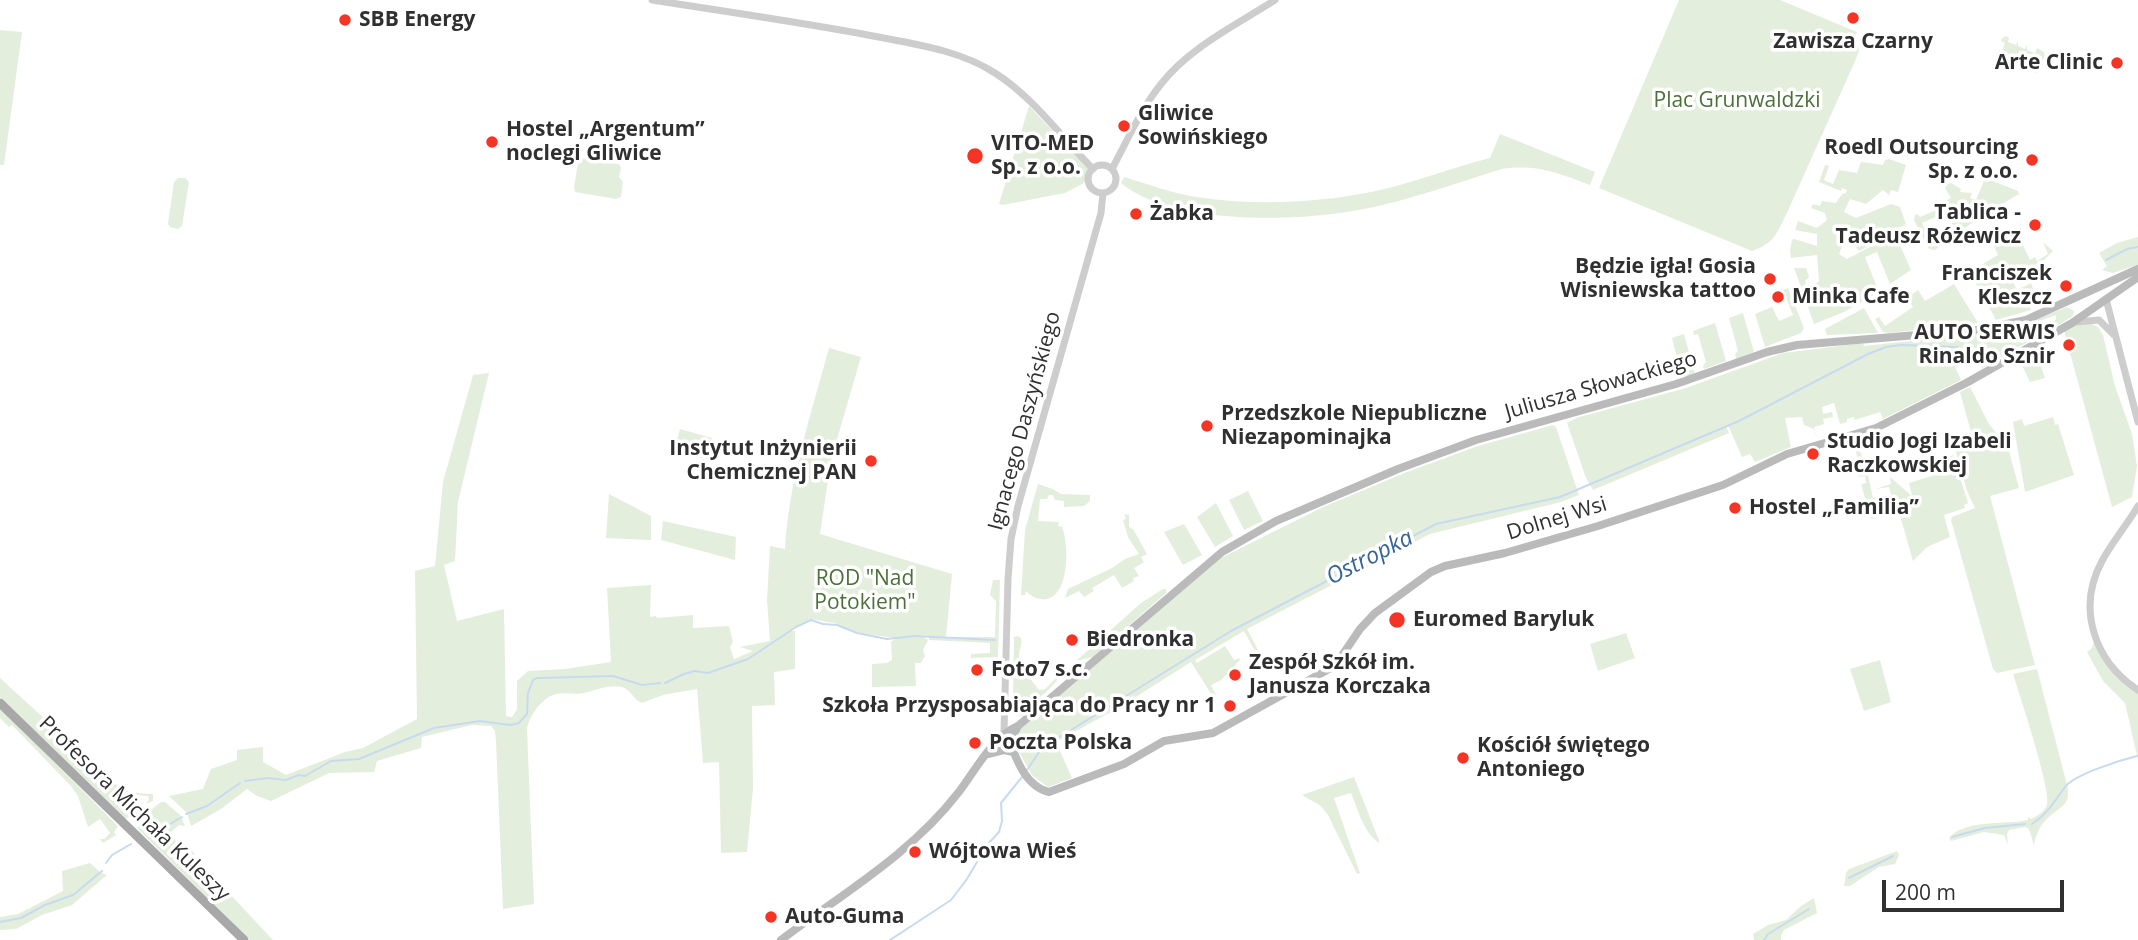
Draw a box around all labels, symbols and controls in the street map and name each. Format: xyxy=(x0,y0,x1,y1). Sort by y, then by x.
place label: SBB Energy xyxy=(359,7,476,33)
marker: Zawisza Czarny xyxy=(1845,10,1861,26)
marker: SBB Energy xyxy=(337,12,353,28)
place label: Zawisza Czarny xyxy=(1773,29,1933,55)
place label: Arte Clinic xyxy=(1995,50,2103,76)
marker: Arte Clinic xyxy=(2109,55,2125,71)
park label: Plac Grunwaldzki xyxy=(1654,88,1820,114)
place label: Gliwice Sowińskiego xyxy=(1138,101,1268,151)
place label: Hostel „Argentum” noclegi Gliwice xyxy=(506,117,705,167)
marker: Gliwice Sowińskiego xyxy=(1116,118,1132,134)
place label: VITO-MED Sp. z o.o. xyxy=(991,131,1094,181)
marker: Hostel „Argentum” noclegi Gliwice xyxy=(484,134,500,150)
place label: Roedl Outsourcing Sp. z o.o. xyxy=(1824,135,2018,185)
marker: VITO-MED Sp. z o.o. xyxy=(965,146,985,166)
marker: Roedl Outsourcing Sp. z o.o. xyxy=(2024,152,2040,168)
place label: Tablica - Tadeusz Różewicz xyxy=(1836,200,2021,250)
place label: Żabka xyxy=(1150,201,1214,227)
marker: Żabka xyxy=(1128,206,1144,222)
marker: Tablica - Tadeusz Różewicz xyxy=(2027,217,2043,233)
place label: Będzie igła! Gosia Wisniewska tattoo xyxy=(1561,254,1756,304)
place label: Franciszek Kleszcz xyxy=(1941,261,2052,311)
marker: Będzie igła! Gosia Wisniewska tattoo xyxy=(1762,271,1778,287)
marker: Franciszek Kleszcz xyxy=(2058,278,2074,294)
place label: Minka Cafe xyxy=(1792,284,1910,310)
marker: Minka Cafe xyxy=(1770,289,1786,305)
street label: Ignacego Daszyńskiego xyxy=(984,309,1066,533)
place label: AUTO SERWIS Rinaldo Sznir xyxy=(1914,320,2055,370)
marker: AUTO SERWIS Rinaldo Sznir xyxy=(2061,337,2077,353)
street label: Juliusza Słowackiego xyxy=(1502,347,1700,425)
place label: Przedszkole Niepubliczne Niezapominajka xyxy=(1221,401,1487,451)
marker: Przedszkole Niepubliczne Niezapominajka xyxy=(1199,418,1215,434)
place label: Studio Jogi Izabeli Raczkowskiej xyxy=(1827,429,2012,479)
place label: Instytut Inżynierii Chemicznej PAN xyxy=(669,436,857,486)
marker: Studio Jogi Izabeli Raczkowskiej xyxy=(1805,446,1821,462)
marker: Instytut Inżynierii Chemicznej PAN xyxy=(863,453,879,469)
street label: Dolnej Wsi xyxy=(1504,492,1610,546)
place label: Hostel „Familia” xyxy=(1749,495,1919,521)
marker: Hostel „Familia” xyxy=(1727,500,1743,516)
water label: Ostropka xyxy=(1322,524,1418,592)
park label: ROD "Nad Potokiem" xyxy=(814,566,916,616)
place label: Euromed Baryluk xyxy=(1413,607,1594,633)
marker: Euromed Baryluk xyxy=(1387,610,1407,630)
place label: Biedronka xyxy=(1086,627,1194,653)
marker: Biedronka xyxy=(1064,632,1080,648)
place label: Zespół Szkół im. Janusza Korczaka xyxy=(1249,650,1431,700)
place label: Foto7 s.c. xyxy=(991,657,1088,683)
marker: Foto7 s.c. xyxy=(969,662,985,678)
marker: Zespół Szkół im. Janusza Korczaka xyxy=(1227,667,1243,683)
place label: Szkoła Przysposabiająca do Pracy nr 1 xyxy=(822,693,1216,719)
marker: Szkoła Przysposabiająca do Pracy nr 1 xyxy=(1222,698,1238,714)
street label: Profesora Michała Kuleszy xyxy=(33,711,235,907)
place label: Poczta Polska xyxy=(989,730,1132,756)
place label: Kościół świętego Antoniego xyxy=(1477,733,1650,783)
marker: Poczta Polska xyxy=(967,735,983,751)
marker: Kościół świętego Antoniego xyxy=(1455,750,1471,766)
place label: Wójtowa Wieś xyxy=(929,839,1077,865)
marker: Wójtowa Wieś xyxy=(907,844,923,860)
scale bar xyxy=(1886,866,2068,910)
text: 200 m xyxy=(1895,878,1956,906)
place label: Auto-Guma xyxy=(785,904,904,930)
marker: Auto-Guma xyxy=(763,909,779,925)

